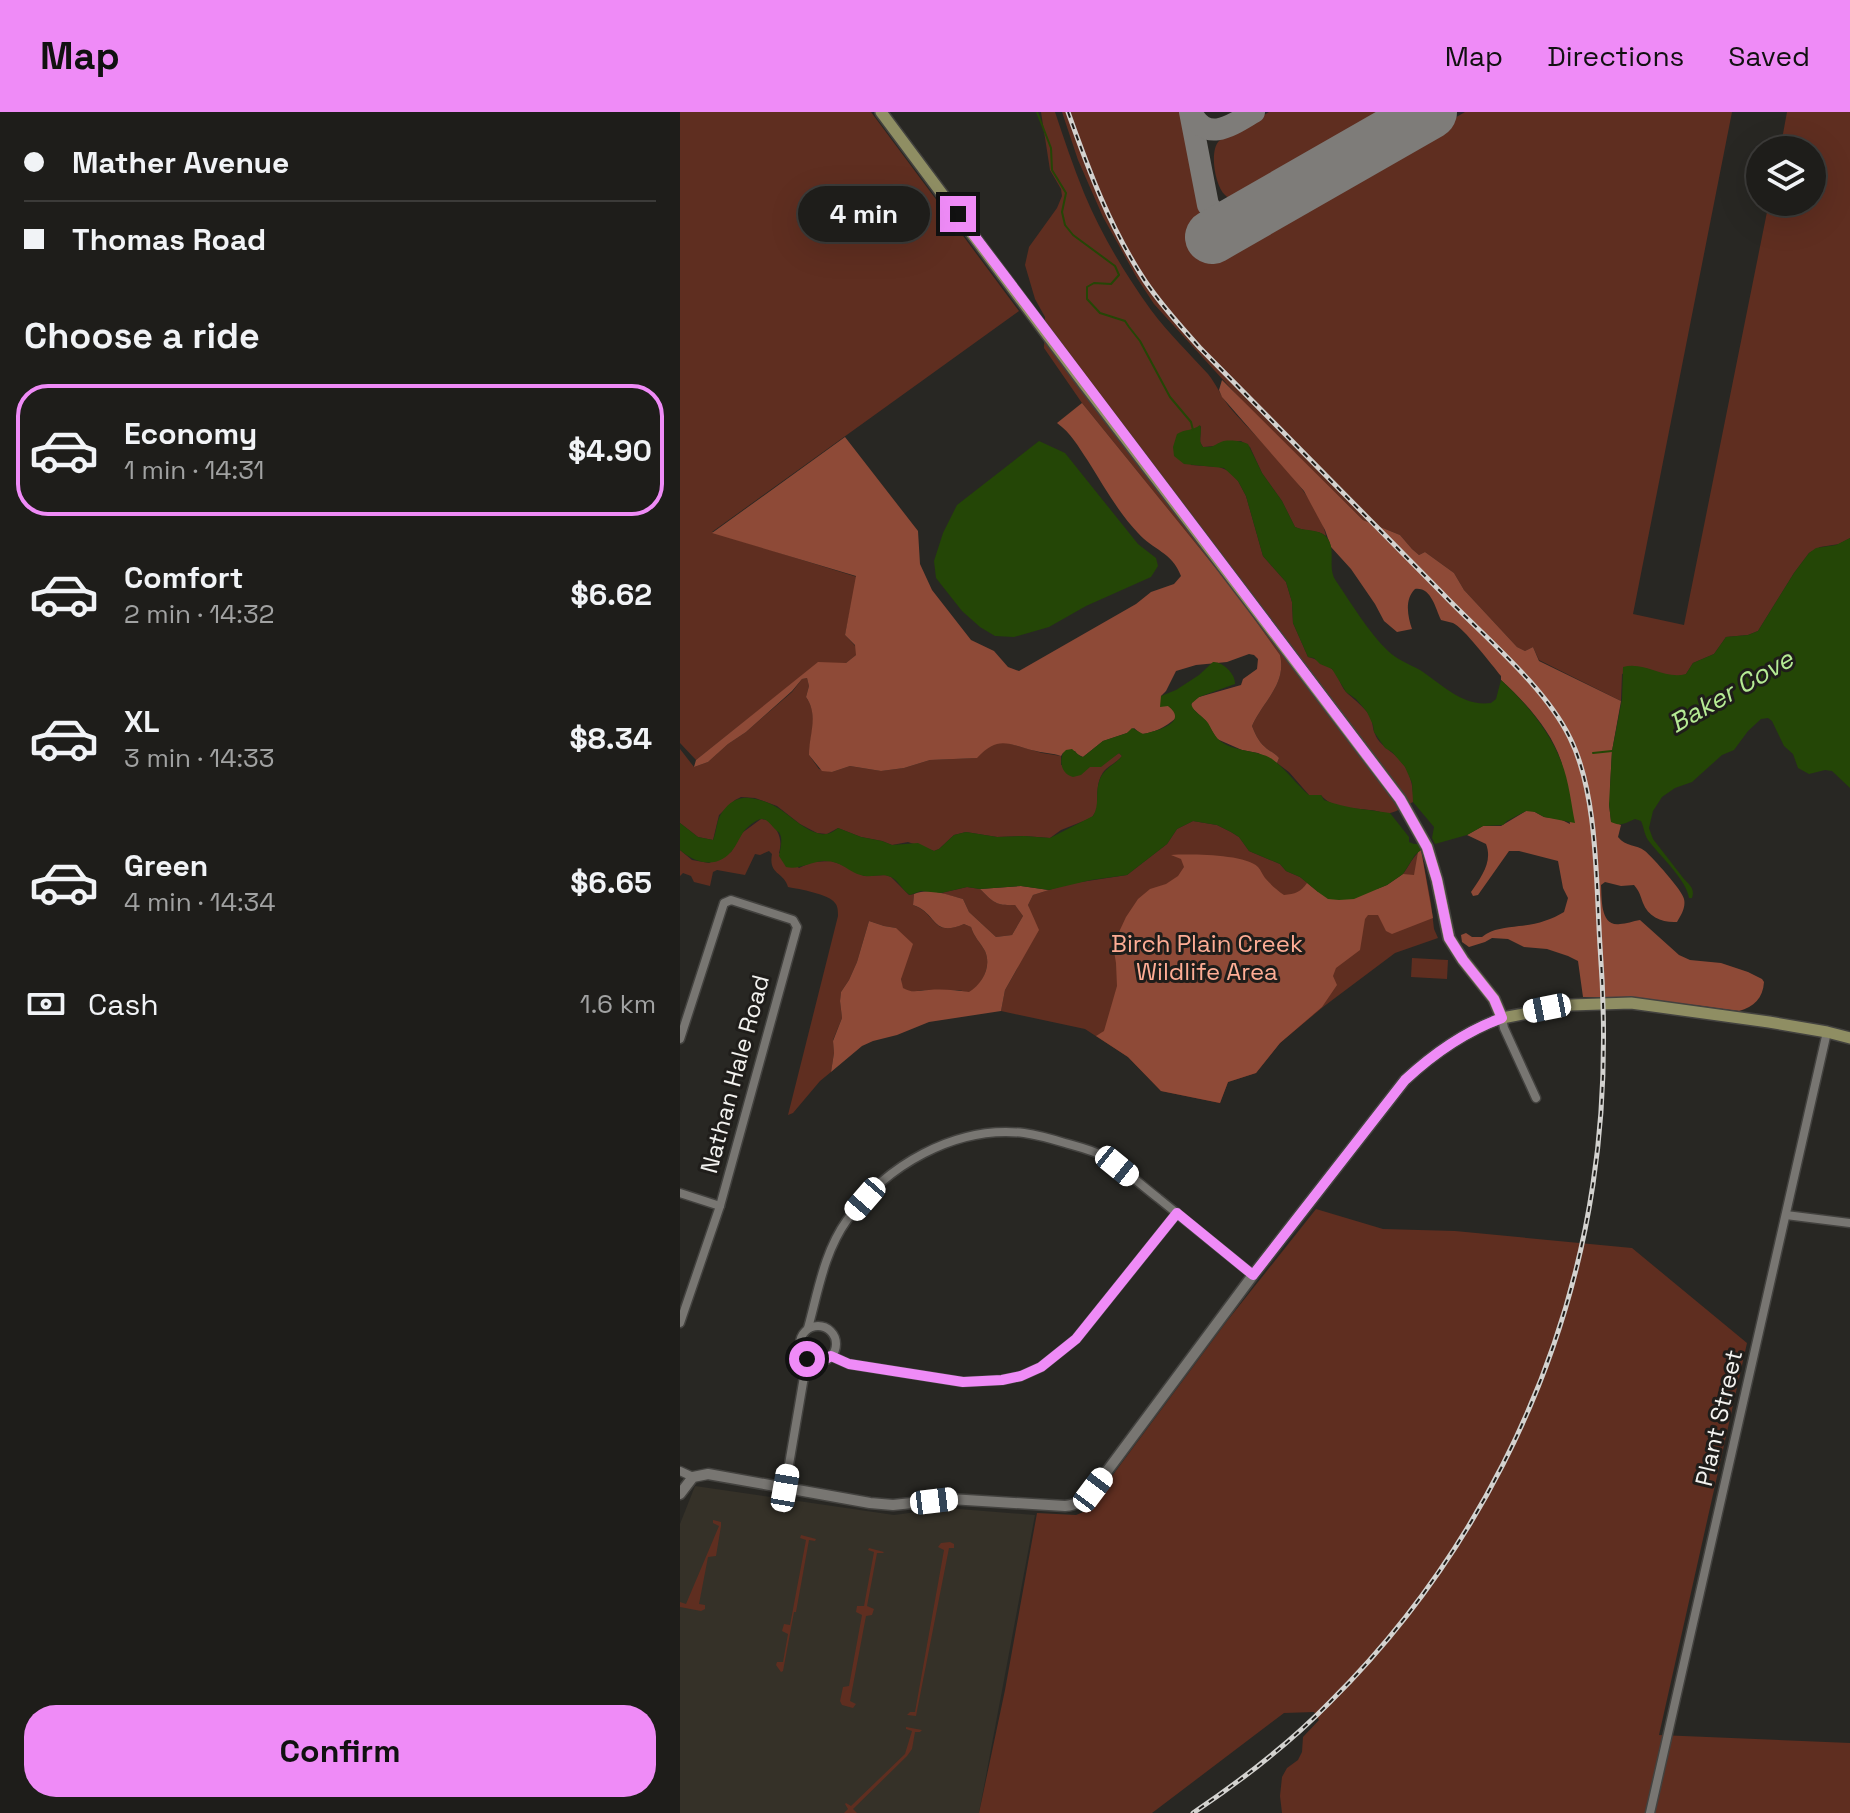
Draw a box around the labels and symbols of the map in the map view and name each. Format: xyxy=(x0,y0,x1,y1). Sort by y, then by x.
callout: 4 min xyxy=(798,186,930,242)
route end xyxy=(940,196,976,232)
water label: Baker Cove xyxy=(1663,641,1801,740)
park label: Birch Plain Creek Wildlife Area xyxy=(1111,928,1303,987)
street label: Nathan Hale Road xyxy=(693,971,776,1176)
car xyxy=(1521,992,1573,1024)
car xyxy=(1091,1142,1143,1190)
car xyxy=(840,1173,890,1225)
route start xyxy=(789,1341,825,1377)
street label: Plant Street xyxy=(1688,1347,1749,1489)
car xyxy=(769,1462,801,1514)
car xyxy=(1069,1464,1117,1516)
car xyxy=(909,1486,959,1516)

